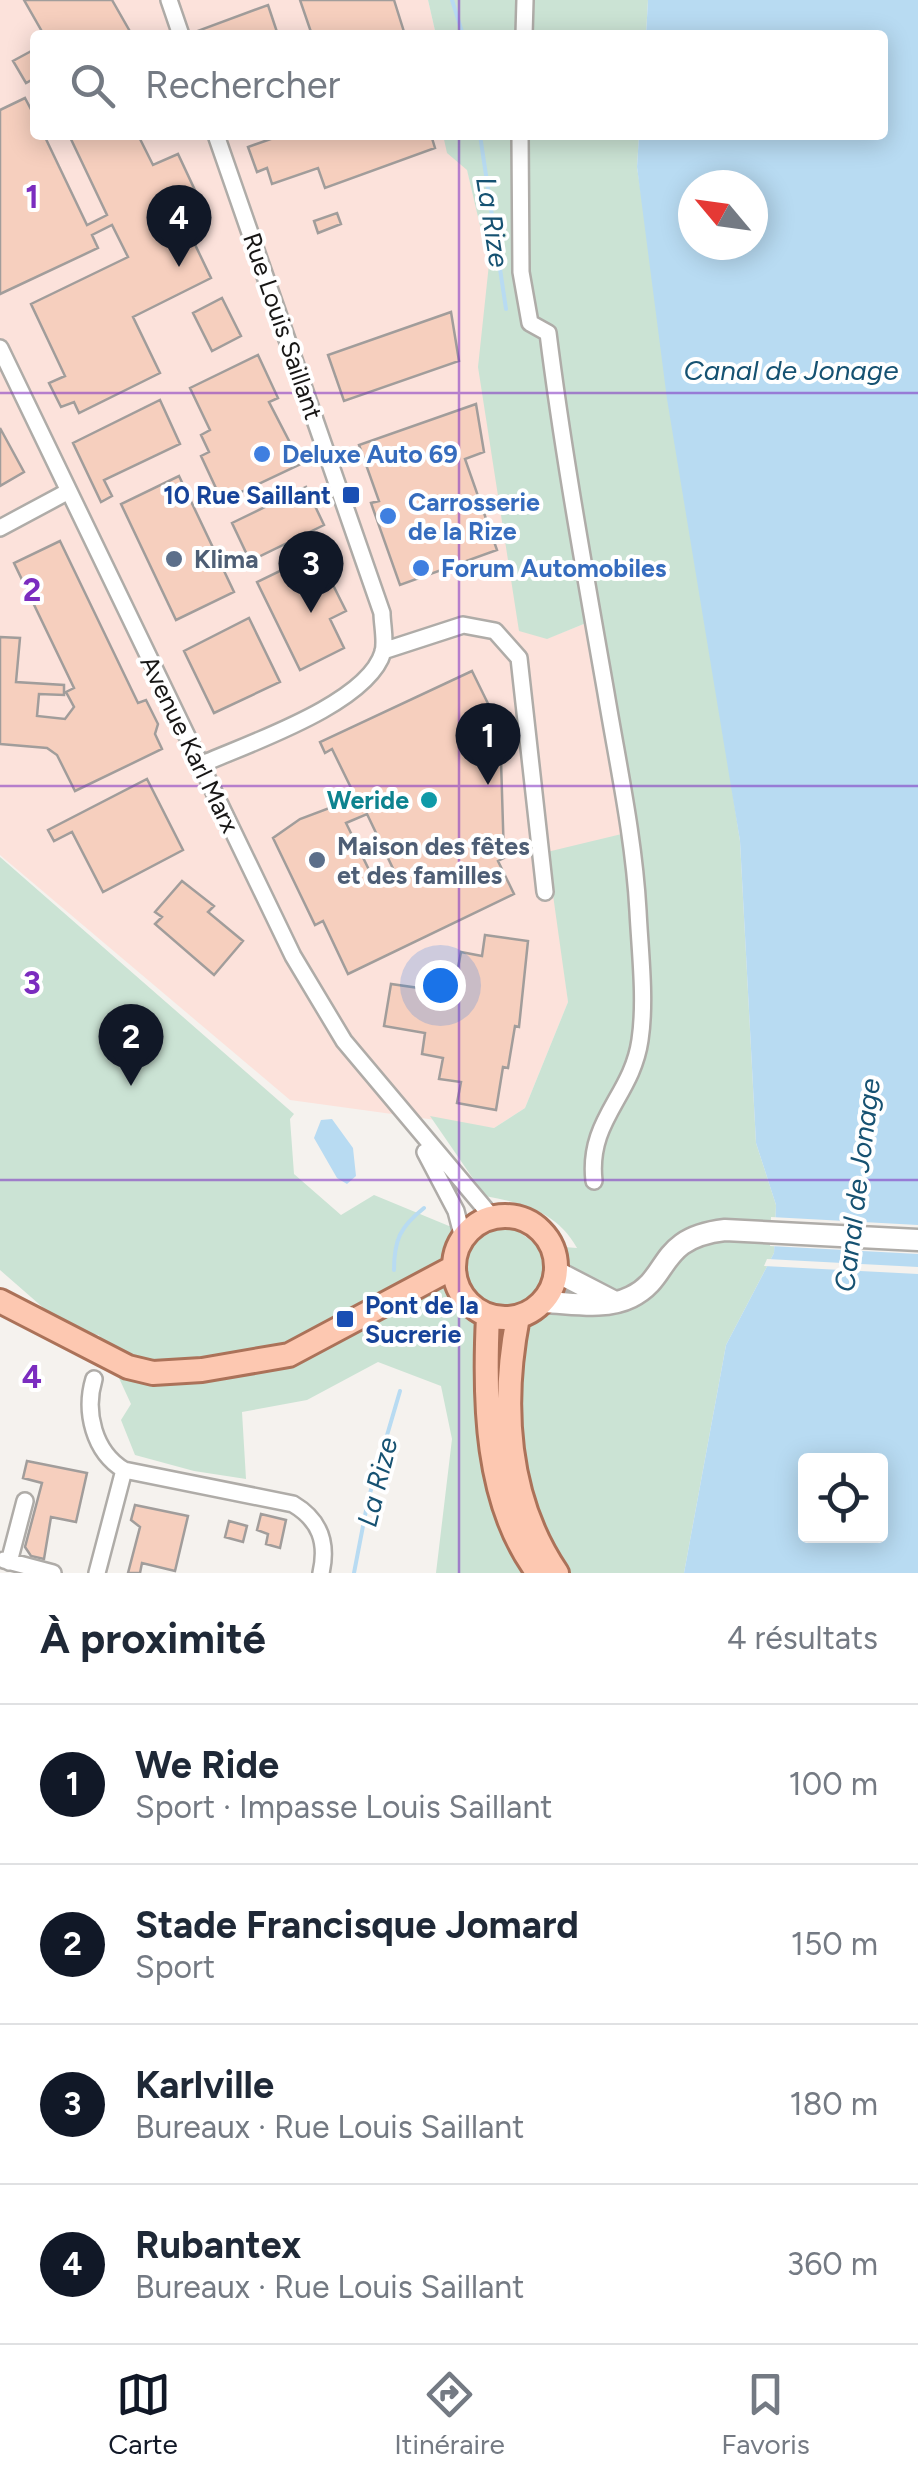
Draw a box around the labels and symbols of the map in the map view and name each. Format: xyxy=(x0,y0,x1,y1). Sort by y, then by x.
north arrow xyxy=(678,170,768,260)
water label: La Rize xyxy=(469,174,517,270)
text: 1 xyxy=(25,178,39,216)
pin: 4 xyxy=(146,184,212,267)
street label: Rue Louis Saillant xyxy=(237,229,329,423)
water label: Canal de Jonage xyxy=(684,353,899,387)
place label: Deluxe Auto 69 xyxy=(282,439,458,469)
marker: Deluxe Auto 69 xyxy=(251,443,273,465)
place label: 10 Rue Saillant xyxy=(163,480,331,510)
marker: 10 Rue Saillant xyxy=(340,484,362,506)
place label: Carrosserie de la Rize xyxy=(408,487,540,546)
marker: Carrosserie de la Rize xyxy=(377,505,399,527)
pin: 3 xyxy=(278,530,344,613)
place label: Klima xyxy=(194,544,258,574)
marker: Klima xyxy=(163,548,185,570)
place label: Forum Automobiles xyxy=(441,553,667,583)
marker: Forum Automobiles xyxy=(410,557,432,579)
text: 2 xyxy=(23,571,41,609)
street label: Avenue Karl Marx xyxy=(134,651,246,837)
pin: 1 xyxy=(456,702,520,785)
place label: Weride xyxy=(327,785,409,815)
marker: Weride xyxy=(418,789,440,811)
place label: Maison des fêtes et des familles xyxy=(337,831,530,890)
marker: Maison des fêtes et des familles xyxy=(306,849,328,871)
your location xyxy=(415,960,466,1011)
text: 3 xyxy=(23,964,41,1002)
pin: 2 xyxy=(98,1004,164,1086)
water label: Canal de Jonage xyxy=(827,1076,887,1294)
place label: Pont de la Sucrerie xyxy=(365,1290,479,1349)
marker: Pont de la Sucrerie xyxy=(334,1308,356,1330)
text: 4 xyxy=(22,1358,42,1396)
water label: La Rize xyxy=(349,1434,405,1530)

